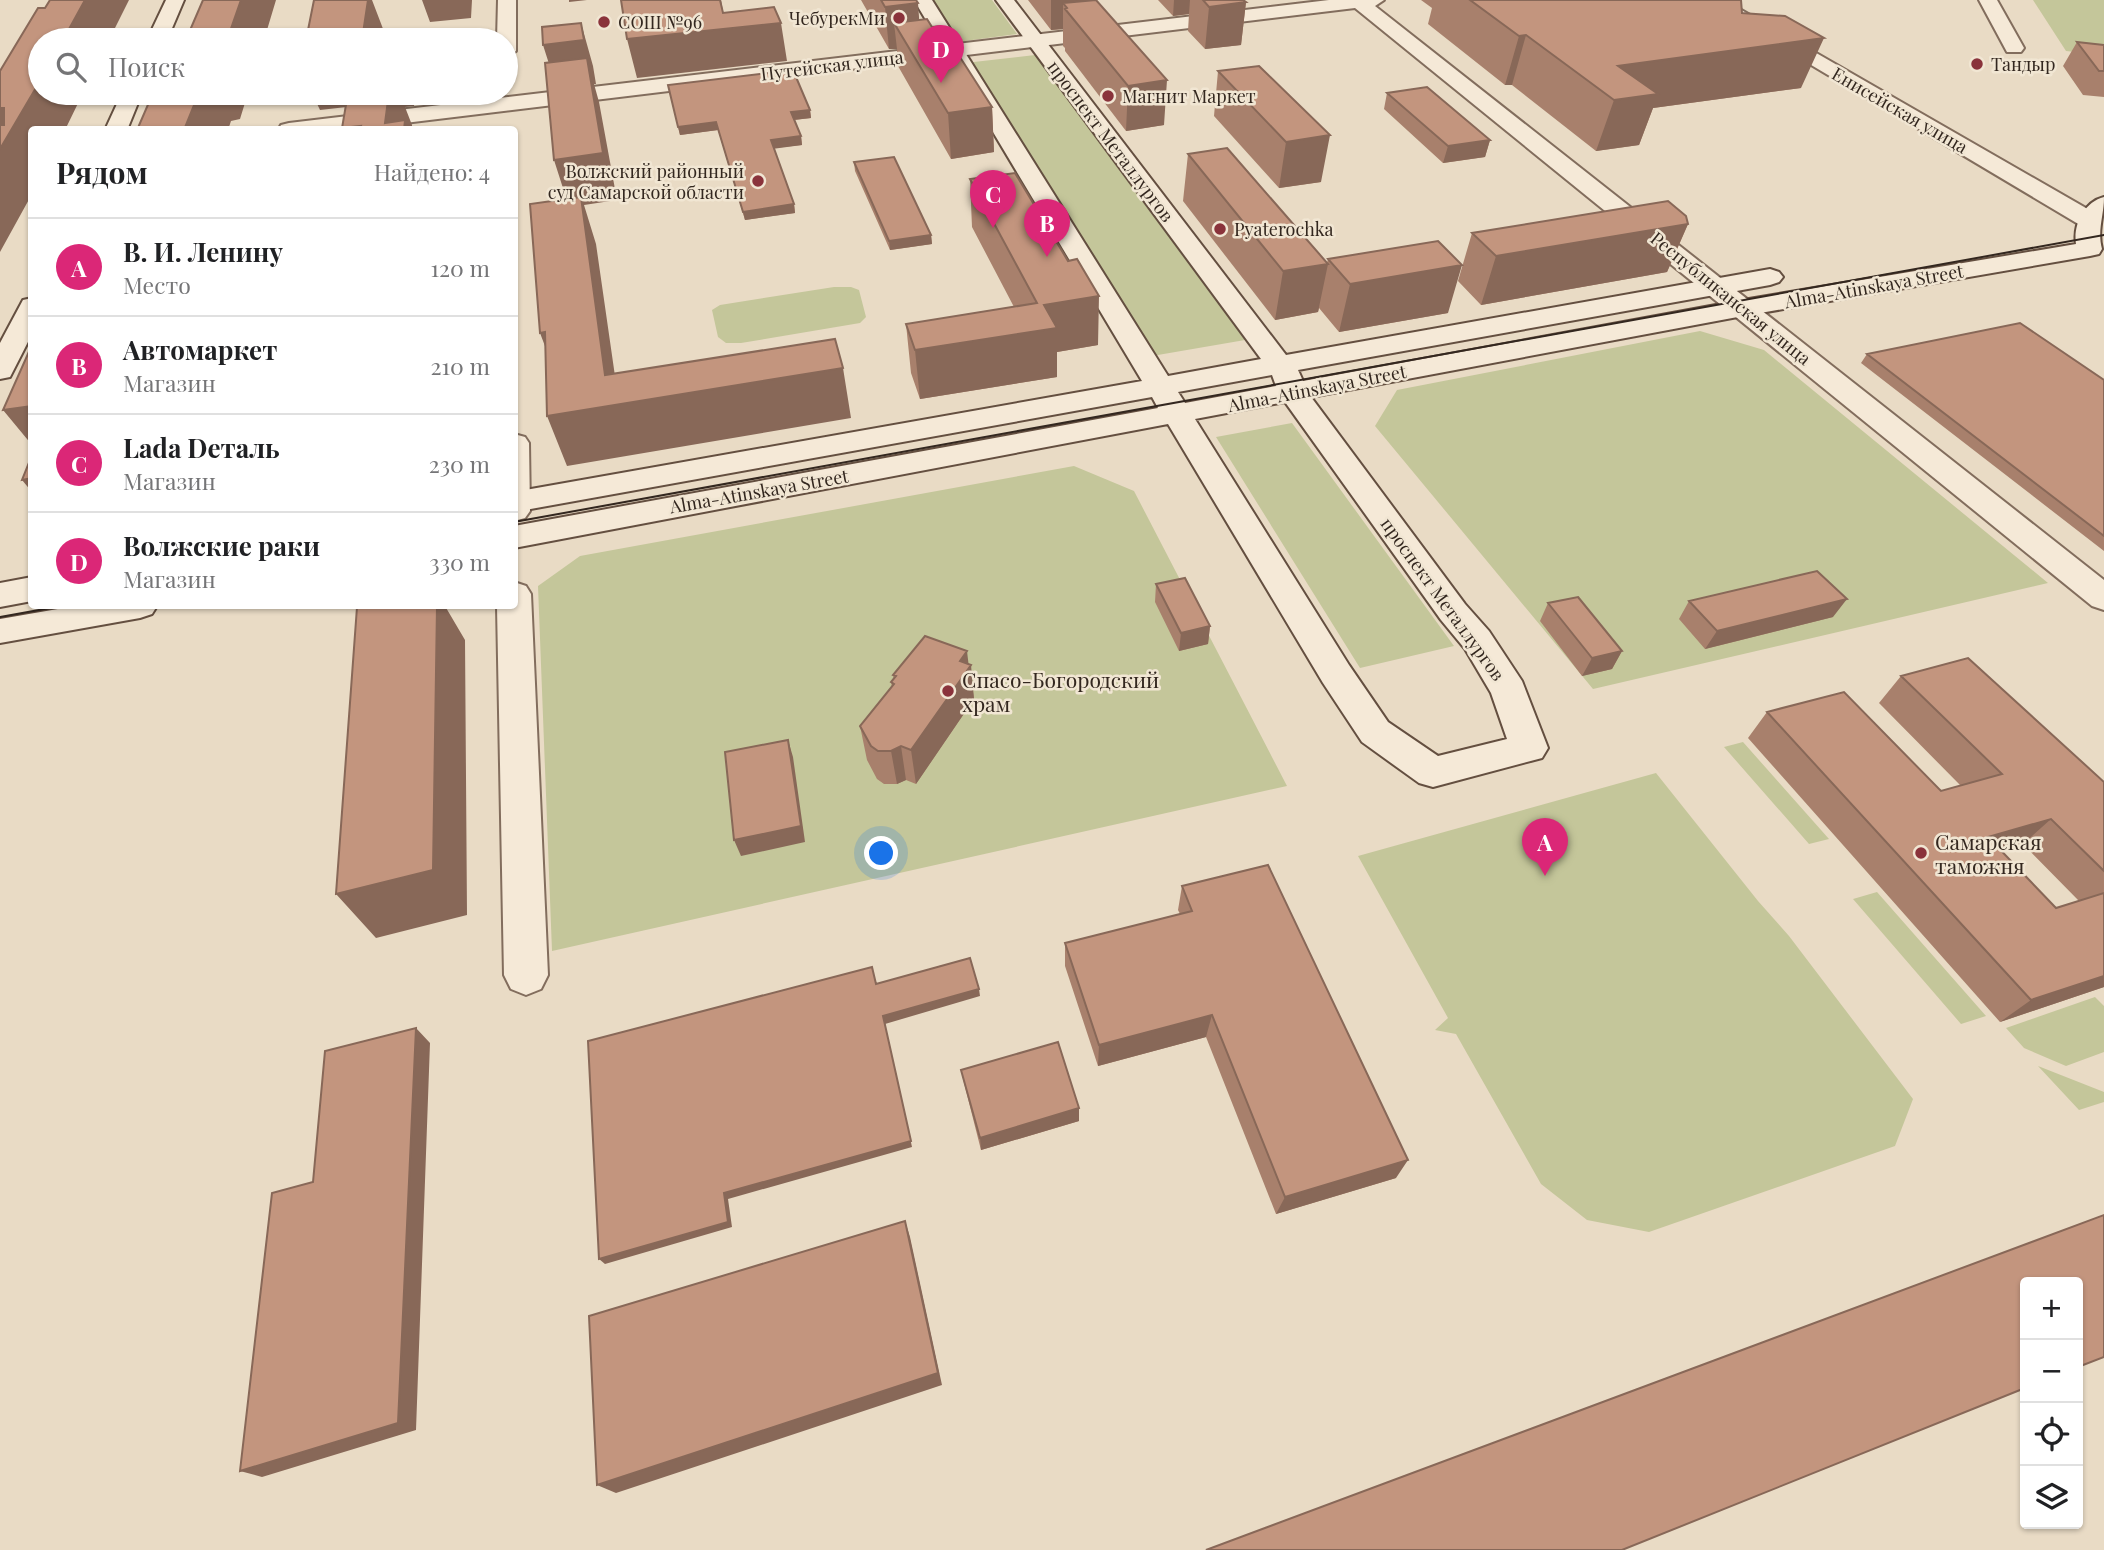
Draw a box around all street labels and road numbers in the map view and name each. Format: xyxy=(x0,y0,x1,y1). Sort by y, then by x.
street label: Путейская улица xyxy=(759,44,905,86)
street label: проспект Металлургов xyxy=(1042,55,1180,227)
street label: Енисейская улица xyxy=(1828,61,1972,159)
street label: Республиканская улица xyxy=(1646,226,1816,370)
street label: Alma-Atinskaya Street xyxy=(1782,258,1966,314)
street label: Alma-Atinskaya Street xyxy=(1225,359,1409,417)
street label: Alma-Atinskaya Street xyxy=(667,463,851,519)
street label: проспект Металлургов xyxy=(1376,513,1510,686)

